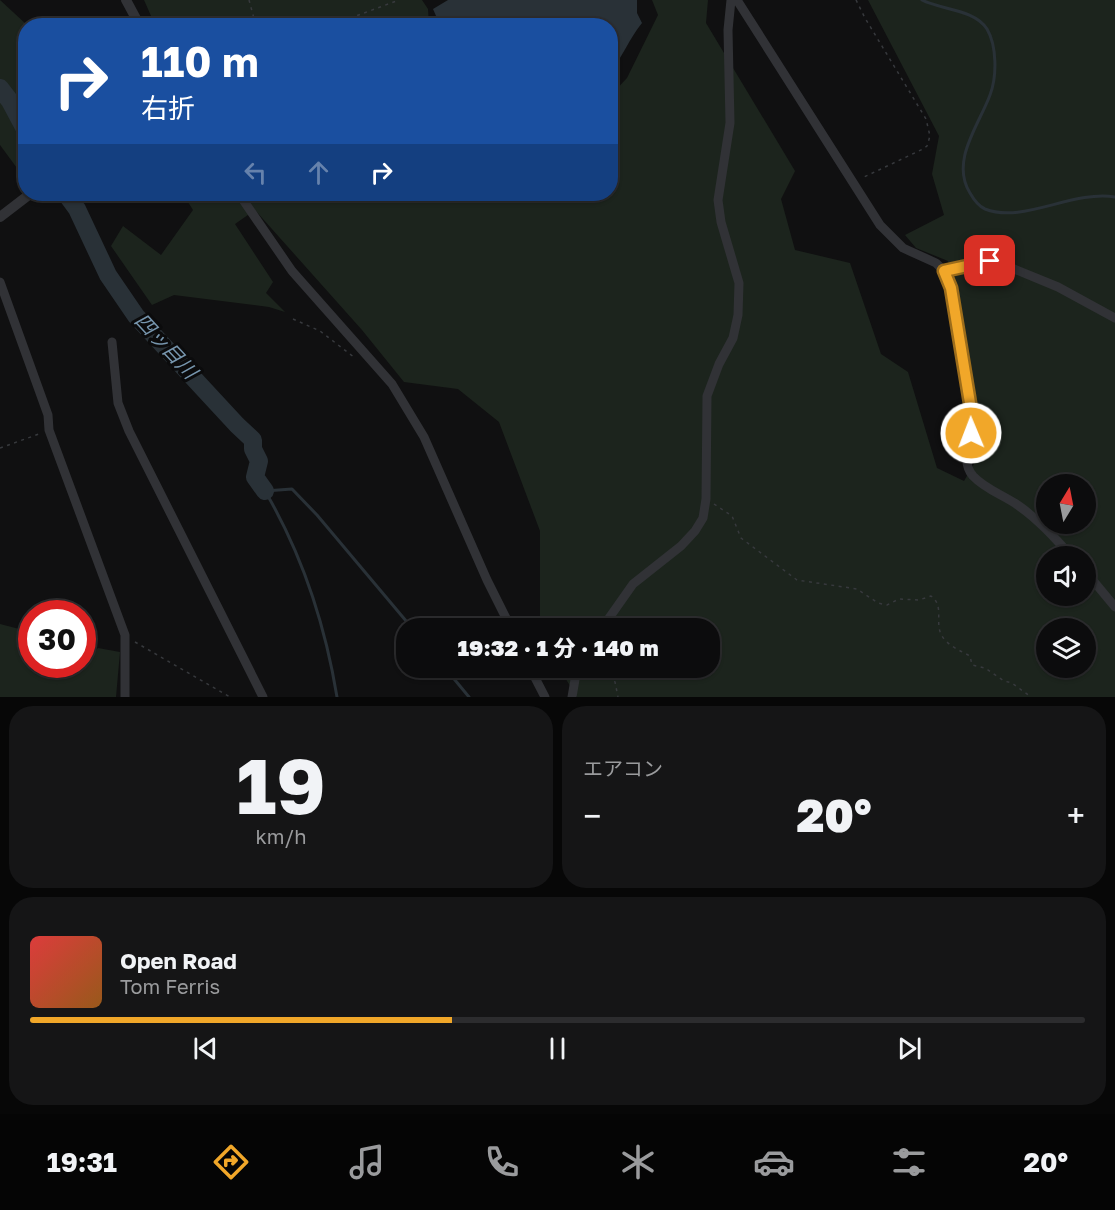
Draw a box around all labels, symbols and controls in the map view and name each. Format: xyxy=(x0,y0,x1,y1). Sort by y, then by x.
text: 110 m xyxy=(141,36,259,86)
icon: right xyxy=(42,42,120,120)
text: 右折 xyxy=(141,92,195,124)
icon: left xyxy=(239,156,272,189)
icon: ahead xyxy=(302,156,335,189)
icon: right xyxy=(365,156,398,189)
pin xyxy=(964,235,1015,286)
icon: arrive xyxy=(973,244,1006,277)
water label: 四ッ目川 xyxy=(131,308,204,384)
position arrow xyxy=(939,401,1003,465)
north arrow xyxy=(1036,474,1096,534)
map controls xyxy=(1036,474,1096,678)
button: sound xyxy=(1036,546,1096,606)
speed limit sign: 30 xyxy=(18,600,96,678)
button: layers xyxy=(1036,618,1096,678)
text: 19:32 · 1 分 · 140 m xyxy=(457,634,659,661)
text: 19 xyxy=(236,738,326,831)
text: エアコン xyxy=(583,756,663,780)
text: 20° xyxy=(796,788,872,842)
text: − xyxy=(583,796,601,835)
text: + xyxy=(1067,796,1085,835)
text: km/h xyxy=(256,824,306,848)
text: Open Road xyxy=(120,947,237,974)
text: Tom Ferris xyxy=(120,974,220,998)
icon: previous xyxy=(189,1032,222,1065)
icon: pause xyxy=(541,1032,574,1065)
icon: next xyxy=(893,1032,926,1065)
icon: directions xyxy=(210,1141,252,1183)
icon: music xyxy=(346,1141,388,1183)
icon: phone xyxy=(481,1141,523,1183)
icon: climate xyxy=(617,1141,659,1183)
icon: car xyxy=(753,1141,795,1183)
icon: filters xyxy=(888,1141,930,1183)
text: 19:31 xyxy=(47,1146,117,1178)
text: 20° xyxy=(1024,1146,1068,1178)

